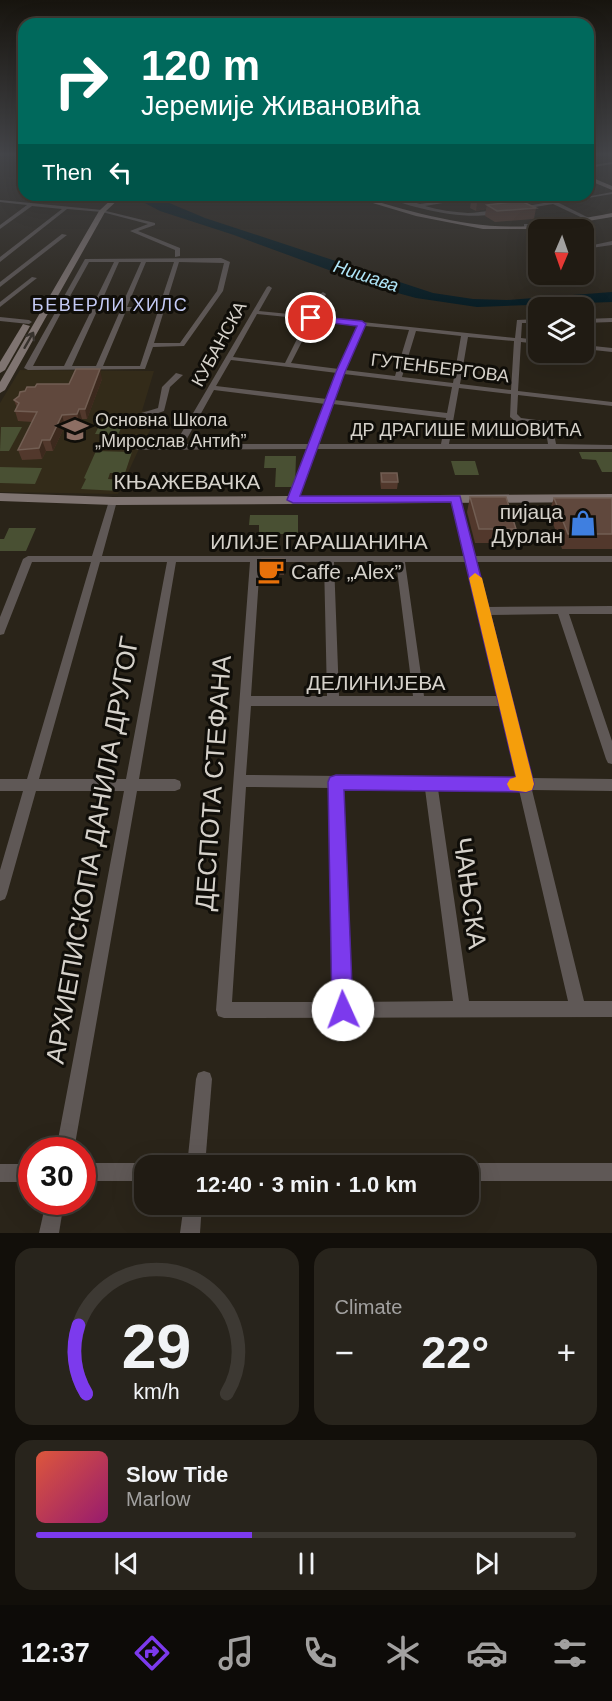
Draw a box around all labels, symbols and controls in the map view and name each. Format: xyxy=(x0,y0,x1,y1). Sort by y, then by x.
icon: right xyxy=(42,42,120,120)
text: 120 m xyxy=(141,42,260,89)
text: Јеремије Живановића xyxy=(141,91,420,121)
icon: left xyxy=(104,156,137,189)
text: Then xyxy=(42,160,92,185)
north arrow xyxy=(528,219,594,285)
map controls xyxy=(528,219,594,363)
water label: Нишава xyxy=(331,256,401,296)
pin xyxy=(285,292,336,343)
district label: БЕВЕРЛИ ХИЛС xyxy=(32,295,188,315)
button: layers xyxy=(528,297,594,363)
street label: КУБАНСКА xyxy=(187,298,251,390)
icon: arrive xyxy=(294,301,327,334)
one-way arrow xyxy=(24,331,35,349)
street label: ГУТЕНБЕРГОВА xyxy=(370,350,510,386)
place label: Основна Школа „Мирослав Антић” xyxy=(95,410,246,451)
school or university icon: Основна Школа „Мирослав Антић” xyxy=(60,415,90,445)
street label: ДР ДРАГИШЕ МИШОВИЋА xyxy=(350,420,582,440)
street label: КЊАЖЕВАЧКА xyxy=(114,470,260,493)
place label: пијаца Дурлан xyxy=(492,500,563,547)
shop icon: пијаца Дурлан xyxy=(568,508,598,538)
street label: ИЛИЈЕ ГАРАШАНИНА xyxy=(210,530,428,553)
cafe icon: Caffe „Alex” xyxy=(256,556,286,586)
place label: Caffe „Alex” xyxy=(291,560,402,583)
street label: АРХИЕПИСКОПА ДАНИЛА ДРУГОГ xyxy=(40,634,144,1066)
street label: ДЕСПОТА СТЕФАНА xyxy=(189,654,237,912)
street label: ДЕЛИНИЈЕВА xyxy=(306,671,446,694)
street label: ЧАЊСКА xyxy=(447,835,493,951)
position arrow xyxy=(311,978,375,1042)
speed limit sign: 30 xyxy=(18,1137,96,1215)
text: 12:40 · 3 min · 1.0 km xyxy=(196,1172,417,1197)
text: Climate xyxy=(335,1296,402,1318)
text: 29 xyxy=(122,1312,191,1381)
text: 22° xyxy=(421,1327,489,1378)
text: − xyxy=(335,1334,354,1371)
text: + xyxy=(557,1334,576,1371)
text: km/h xyxy=(134,1380,180,1404)
text: Slow Tide xyxy=(126,1462,228,1487)
text: Marlow xyxy=(126,1488,190,1510)
icon: previous xyxy=(110,1547,143,1580)
icon: pause xyxy=(290,1547,323,1580)
icon: next xyxy=(470,1547,503,1580)
icon: directions xyxy=(131,1632,173,1674)
icon: music xyxy=(215,1632,257,1674)
icon: phone xyxy=(299,1632,341,1674)
icon: climate xyxy=(382,1632,424,1674)
icon: car xyxy=(466,1632,508,1674)
icon: filters xyxy=(549,1632,591,1674)
text: 12:37 xyxy=(21,1638,90,1668)

